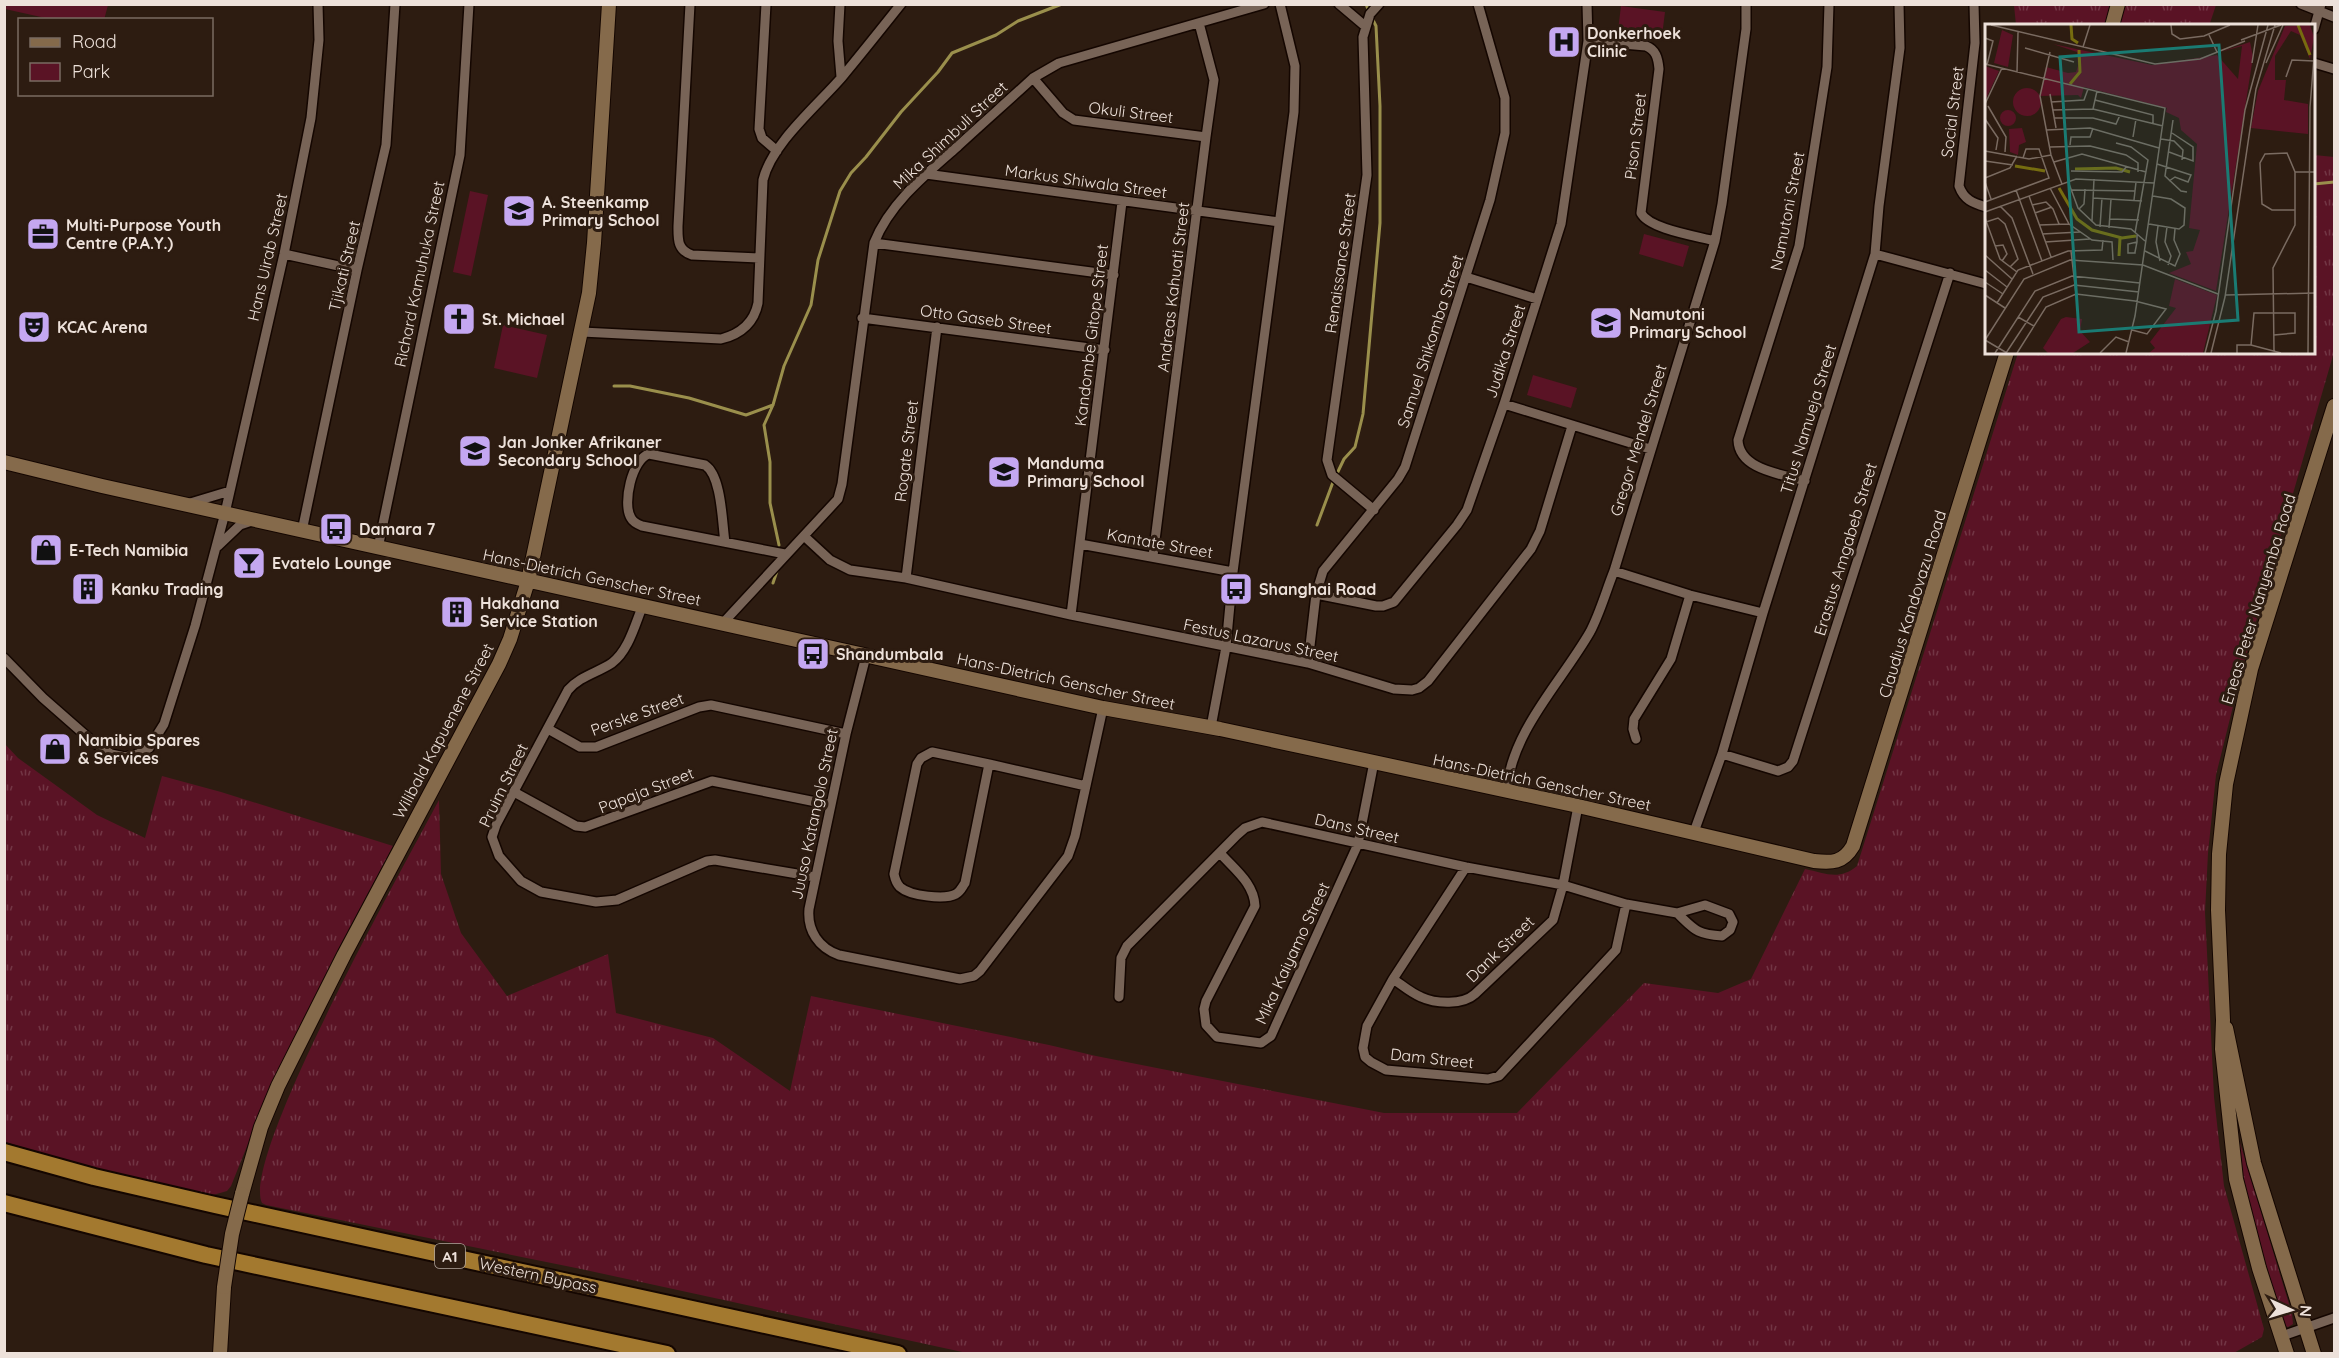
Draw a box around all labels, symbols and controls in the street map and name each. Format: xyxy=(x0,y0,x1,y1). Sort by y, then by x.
legend xyxy=(18,18,213,96)
place label: Donkerhoek Clinic xyxy=(1587,23,1681,61)
hospital icon: Donkerhoek Clinic xyxy=(1546,24,1582,60)
inset map xyxy=(1985,24,2315,354)
text: Road xyxy=(72,30,117,53)
text: Park xyxy=(72,60,110,83)
street label: Social Street xyxy=(1936,65,1968,159)
street label: Mika Shimbuli Street xyxy=(889,77,1011,193)
street label: Pison Street xyxy=(1620,91,1650,181)
street label: Okuli Street xyxy=(1088,97,1174,127)
street label: Namutoni Street xyxy=(1766,150,1808,272)
street label: Markus Shiwala Street xyxy=(1004,160,1168,202)
street label: Richard Kamuhuka Street xyxy=(389,179,449,369)
street label: Hans Uirab Street xyxy=(243,191,291,323)
place label: A. Steenkamp Primary School xyxy=(542,192,660,230)
street label: Renaissance Street xyxy=(1320,192,1360,334)
school or university icon: A. Steenkamp Primary School xyxy=(501,193,537,229)
street label: Andreas Kahuati Street xyxy=(1153,201,1193,373)
place label: Multi-Purpose Youth Centre (P.A.Y.) xyxy=(66,215,221,253)
office icon: Multi-Purpose Youth Centre (P.A.Y.) xyxy=(25,216,61,252)
street label: Tjikati Street xyxy=(324,219,364,313)
street label: Kandombe Gitope Street xyxy=(1070,243,1112,427)
street label: Samuel Shikomba Street xyxy=(1393,252,1467,430)
street label: Otto Gaseb Street xyxy=(919,300,1053,338)
church icon: St. Michael xyxy=(441,301,477,337)
street label: Judika Street xyxy=(1480,301,1530,401)
place label: Namutoni Primary School xyxy=(1629,304,1747,342)
school or university icon: Namutoni Primary School xyxy=(1588,305,1624,341)
theatre icon: KCAC Arena xyxy=(16,309,52,345)
place label: St. Michael xyxy=(482,309,565,329)
place label: KCAC Arena xyxy=(57,317,148,337)
street label: Titus Namueja Street xyxy=(1776,342,1840,496)
street label: Gregor Mendel Street xyxy=(1605,362,1671,518)
street label: Rogate Street xyxy=(890,399,922,503)
place label: Jan Jonker Afrikaner Secondary School xyxy=(498,432,662,470)
school or university icon: Jan Jonker Afrikaner Secondary School xyxy=(457,433,493,469)
place label: Manduma Primary School xyxy=(1027,453,1145,491)
school or university icon: Manduma Primary School xyxy=(986,454,1022,490)
street label: Erastus Amgabeb Street xyxy=(1809,460,1881,638)
street label: Eneas Peter Nanyemba Road xyxy=(2216,491,2300,707)
street label: Claudius Kandovazu Road xyxy=(1874,508,1950,700)
bus stop icon: Damara 7 xyxy=(318,511,354,547)
place label: Damara 7 xyxy=(359,519,436,539)
street label: Kantate Street xyxy=(1105,524,1215,562)
shop icon: E-Tech Namibia xyxy=(28,532,64,568)
place label: E-Tech Namibia xyxy=(69,540,188,560)
street label: Hans-Dietrich Genscher Street xyxy=(481,544,703,610)
bar icon: Evatelo Lounge xyxy=(231,545,267,581)
place label: Evatelo Lounge xyxy=(272,553,392,573)
building icon: Kanku Trading xyxy=(70,571,106,607)
bus stop icon: Shanghai Road xyxy=(1218,571,1254,607)
place label: Kanku Trading xyxy=(111,579,223,599)
place label: Shanghai Road xyxy=(1259,579,1376,599)
place label: Hakahana Service Station xyxy=(480,593,598,631)
building icon: Hakahana Service Station xyxy=(439,594,475,630)
street label: Festus Lazarus Street xyxy=(1182,614,1340,666)
bus stop icon: Shandumbala xyxy=(795,636,831,672)
street label: Wilibald Kapuenene Street xyxy=(388,640,498,822)
place label: Shandumbala xyxy=(836,644,943,664)
street label: Hans-Dietrich Genscher Street xyxy=(955,648,1177,714)
street label: Perske Street xyxy=(588,688,686,740)
street label: Juuso Katangolo Street xyxy=(786,727,842,901)
place label: Namibia Spares & Services xyxy=(78,730,200,768)
shop icon: Namibia Spares & Services xyxy=(37,731,73,767)
street label: Pruim Street xyxy=(474,740,532,830)
street label: Hans-Dietrich Genscher Street xyxy=(1431,749,1653,815)
street label: Papaja Street xyxy=(595,763,697,817)
street label: Dans Street xyxy=(1313,809,1401,847)
street label: Mika Kaiyamo Street xyxy=(1250,879,1334,1027)
street label: Dank Street xyxy=(1462,912,1538,986)
street label: Dam Street xyxy=(1389,1044,1475,1072)
road number: A1 xyxy=(435,1244,465,1268)
street label: Western Bypass xyxy=(477,1253,599,1297)
north arrow xyxy=(2261,1280,2321,1340)
text: N xyxy=(2296,1304,2316,1318)

